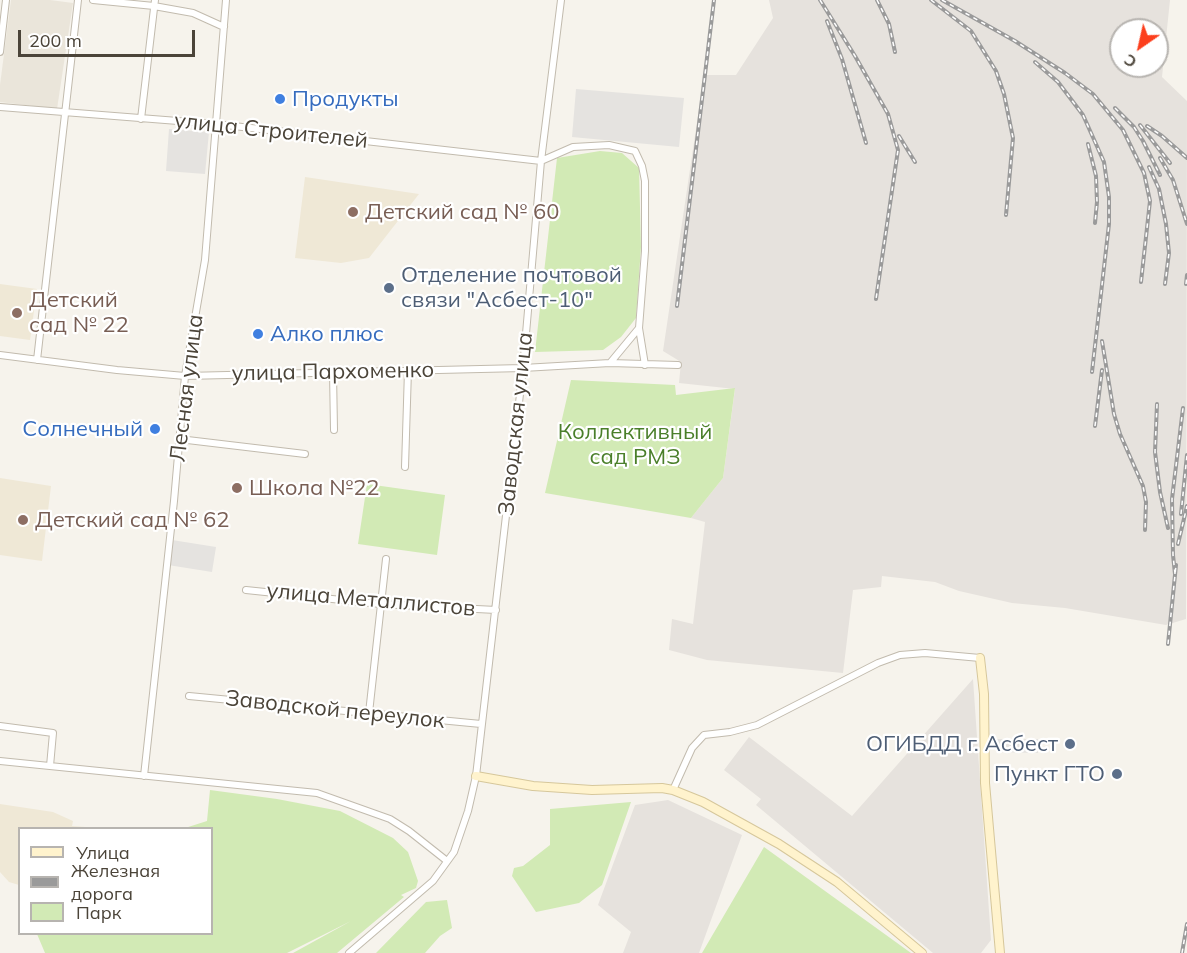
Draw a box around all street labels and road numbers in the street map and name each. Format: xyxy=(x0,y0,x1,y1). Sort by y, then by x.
street label: улица Строителей xyxy=(173,108,369,154)
street label: Лесная улица xyxy=(165,313,209,463)
street label: Заводская улица xyxy=(493,331,539,517)
street label: улица Пархоменко xyxy=(231,357,435,387)
street label: улица Металлистов xyxy=(266,578,476,622)
street label: Заводской переулок xyxy=(224,685,446,735)

